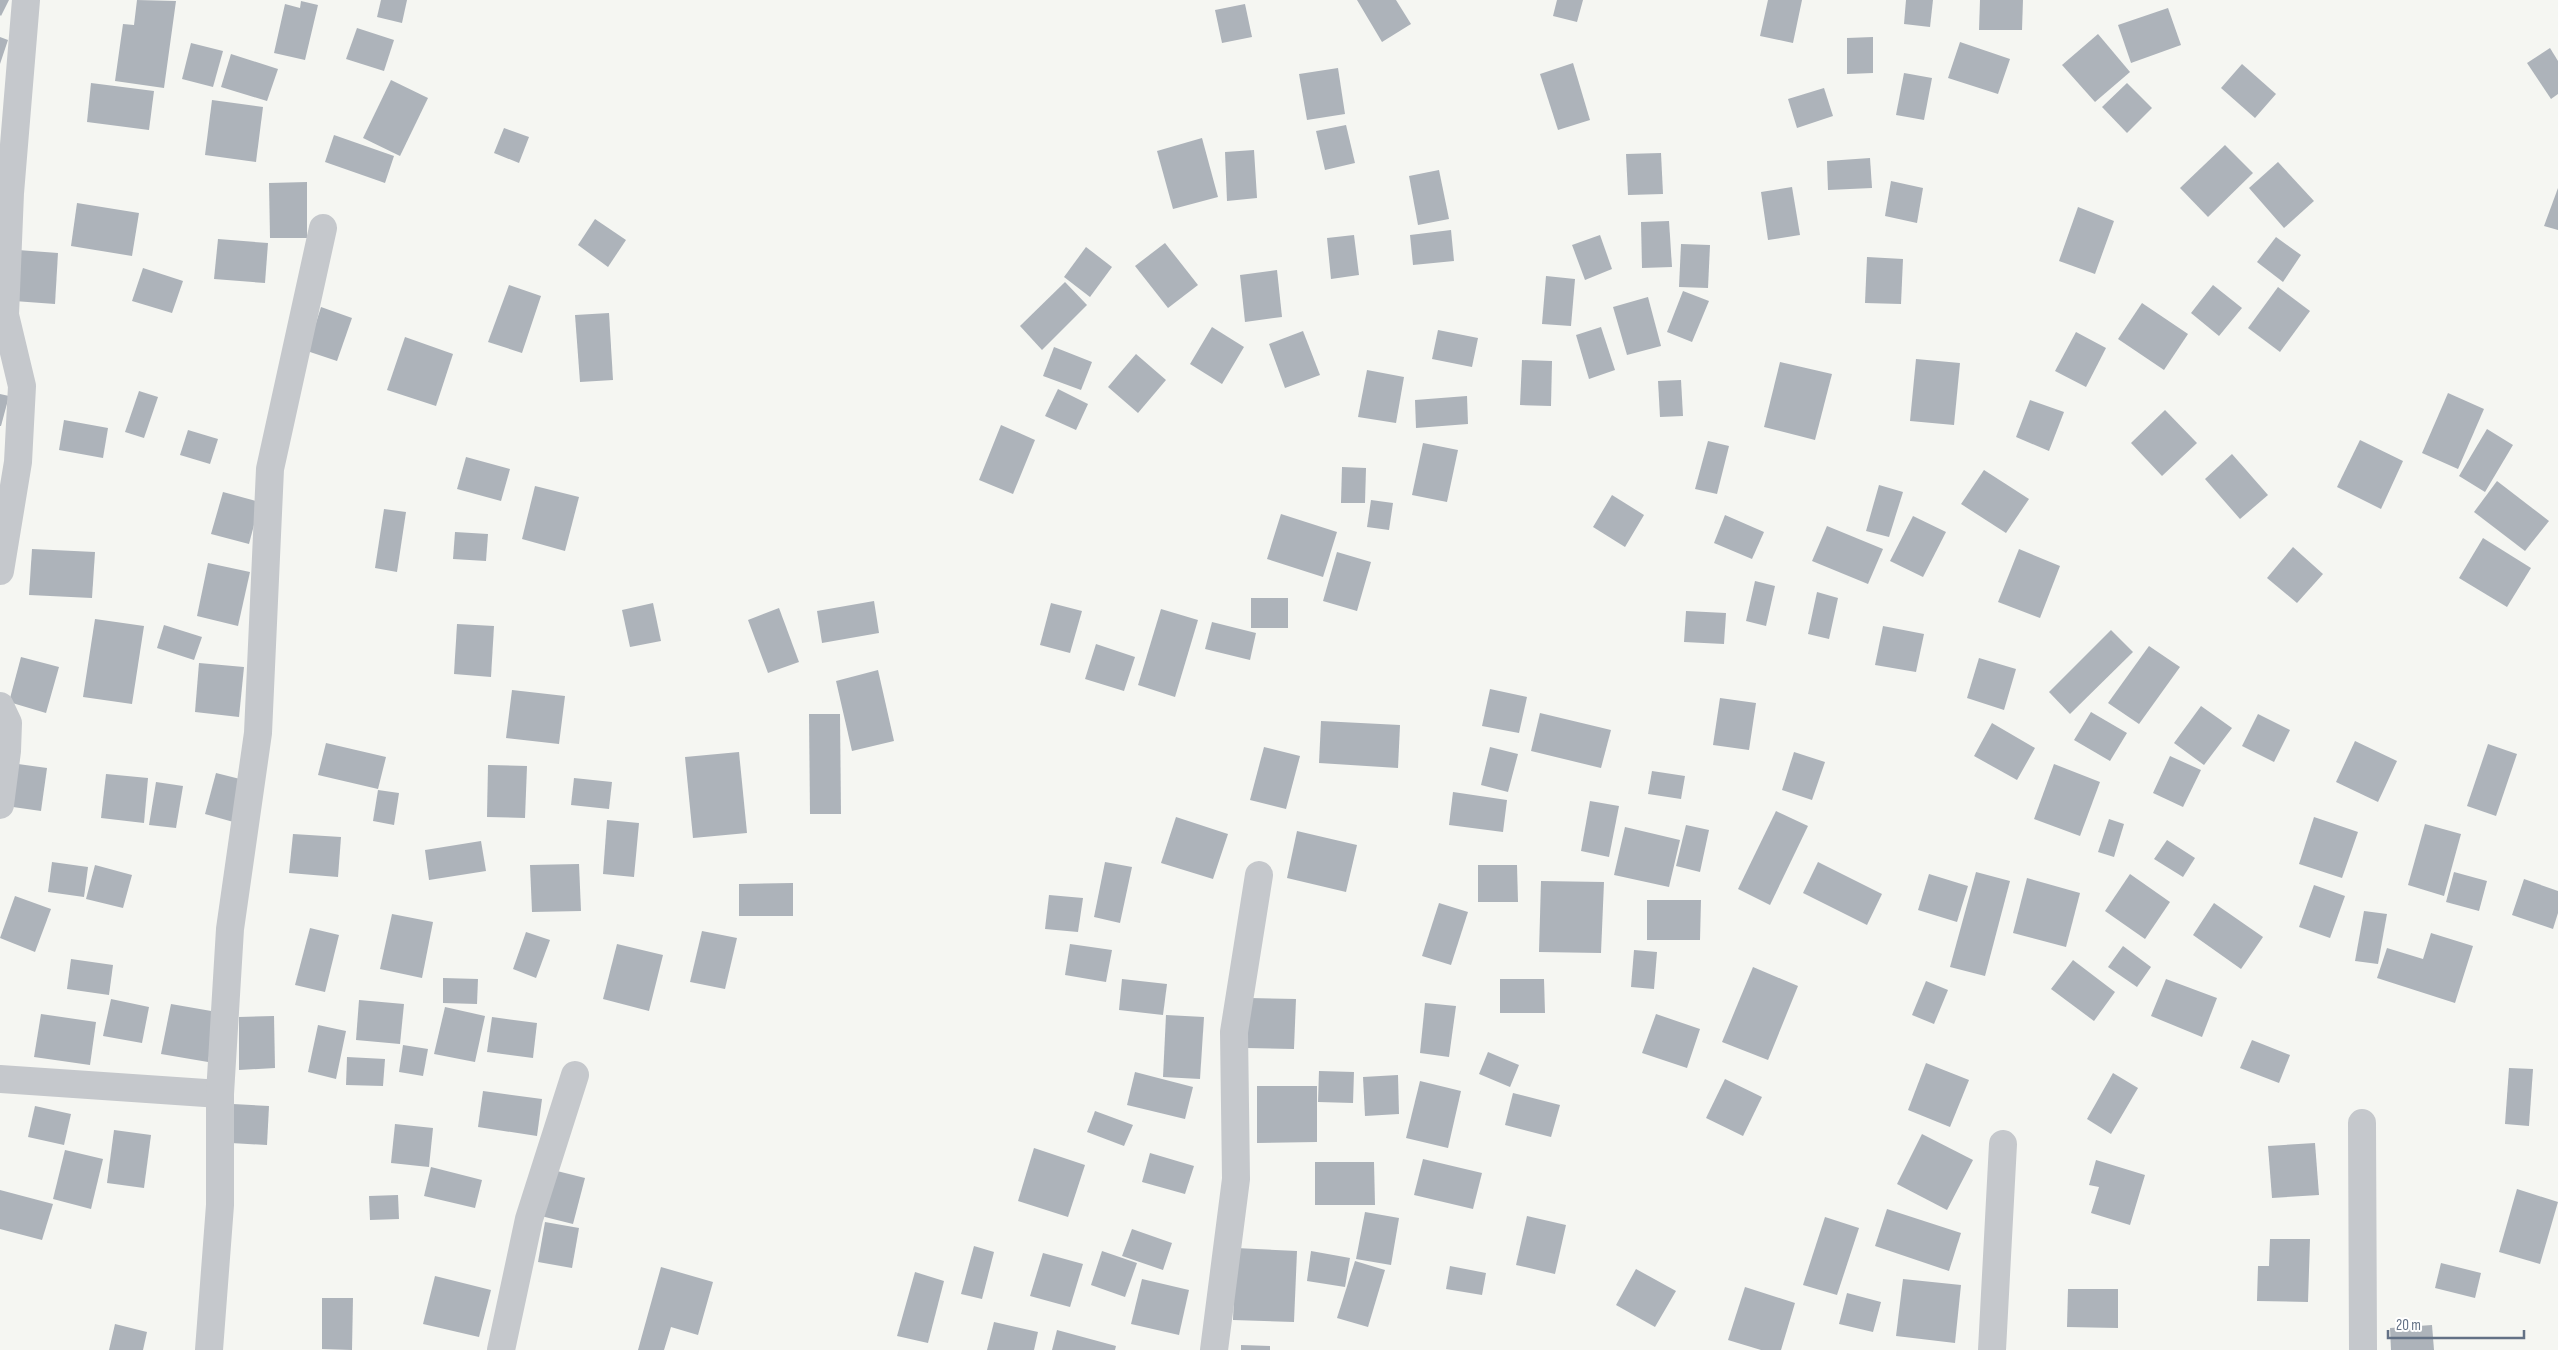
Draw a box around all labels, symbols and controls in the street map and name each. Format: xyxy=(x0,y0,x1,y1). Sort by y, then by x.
scale bar xyxy=(2388,1308,2524,1340)
text: 20 m xyxy=(2396,1316,2421,1335)

